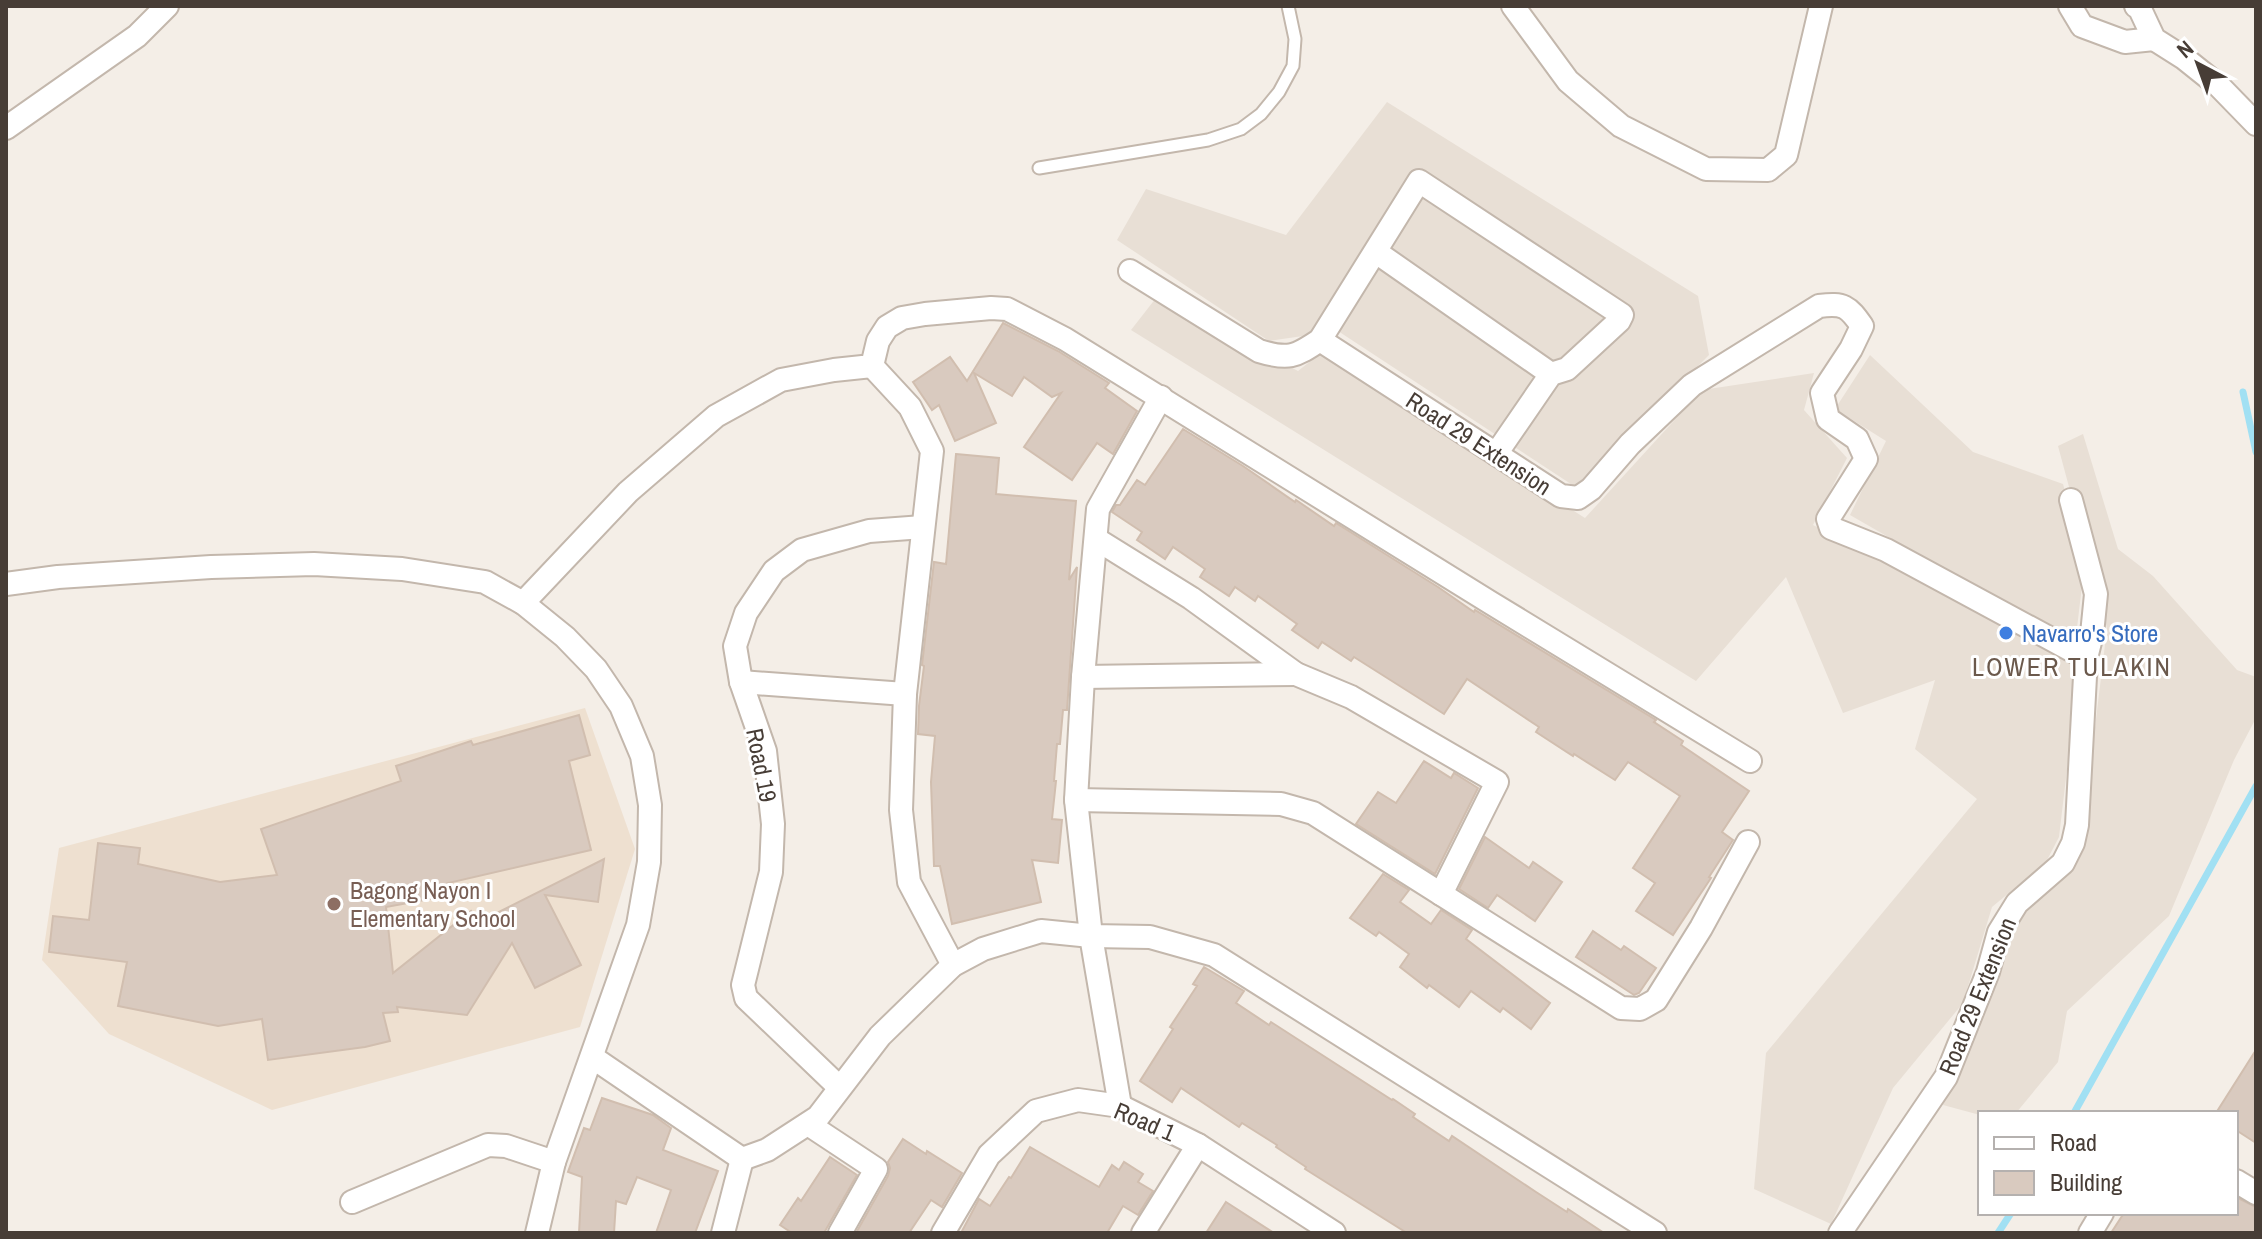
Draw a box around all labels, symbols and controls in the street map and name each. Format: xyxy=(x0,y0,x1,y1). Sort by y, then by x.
north arrow xyxy=(2158,24,2238,104)
text: N xyxy=(2170,33,2200,65)
street label: Road 29 Extension xyxy=(1400,384,1558,502)
place label: Navarro's Store xyxy=(2022,617,2158,649)
marker: Navarro's Store xyxy=(1997,624,2015,642)
district label: LOWER TULAKIN xyxy=(1972,649,2172,684)
street label: Road 19 xyxy=(739,725,785,805)
place label: Bagong Nayon I Elementary School xyxy=(350,874,515,934)
marker: Bagong Nayon I Elementary School xyxy=(325,895,343,913)
street label: Road 29 Extension xyxy=(1931,912,2023,1080)
street label: Road 1 xyxy=(1110,1094,1181,1148)
legend xyxy=(1978,1111,2238,1215)
text: Road xyxy=(2050,1126,2097,1158)
text: Building xyxy=(2050,1166,2122,1198)

